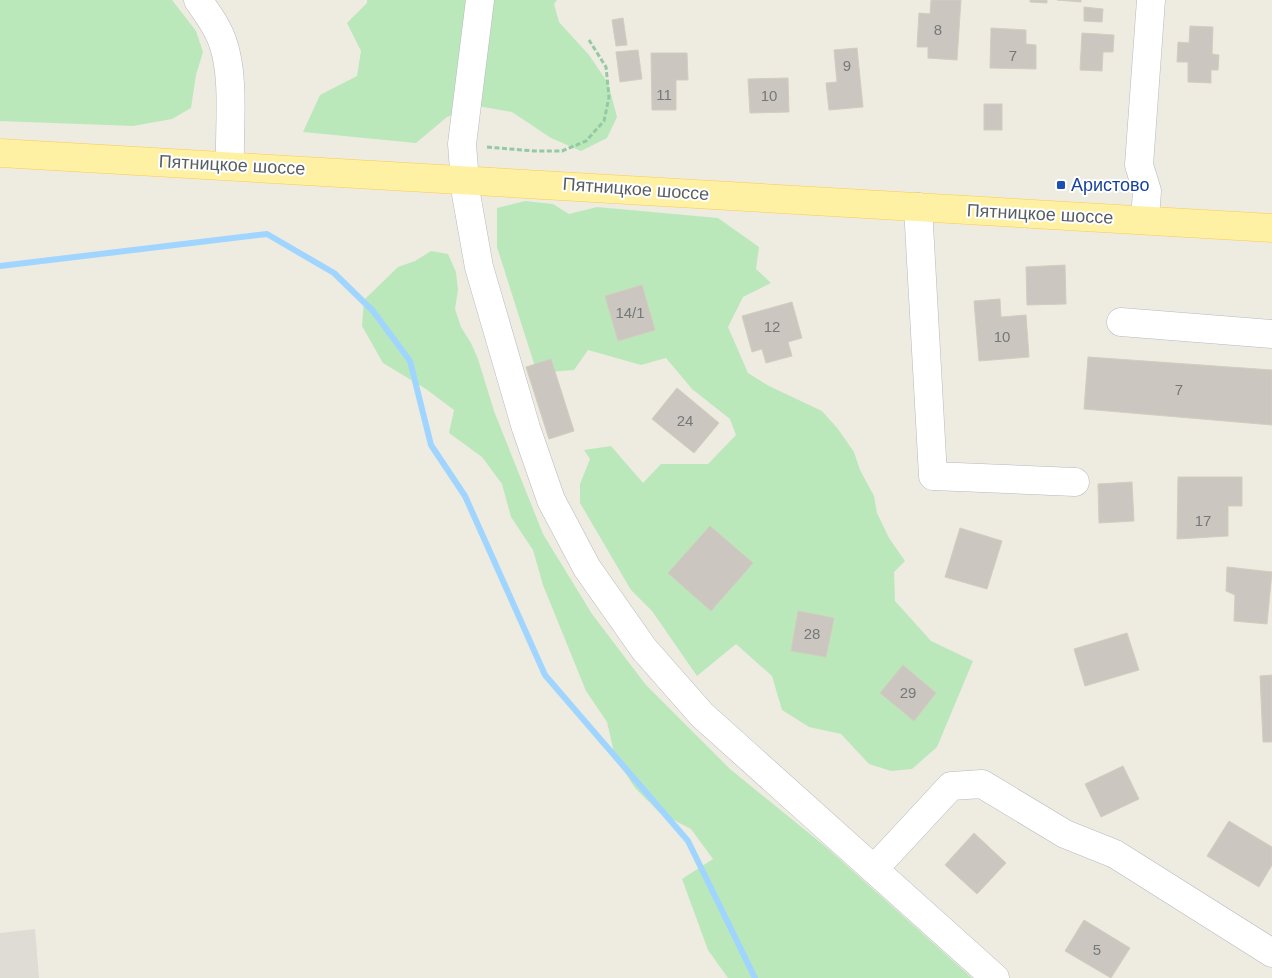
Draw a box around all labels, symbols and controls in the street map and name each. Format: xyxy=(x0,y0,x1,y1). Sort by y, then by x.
house number: 8 xyxy=(934,21,942,38)
house number: 7 xyxy=(1009,47,1017,64)
house number: 9 xyxy=(843,57,851,74)
house number: 11 xyxy=(656,86,672,103)
house number: 10 xyxy=(761,87,777,104)
street label: Пятницкое шоссе xyxy=(158,151,306,179)
street label: Пятницкое шоссе xyxy=(562,174,710,204)
place label: Аристово xyxy=(1071,175,1150,195)
marker: Аристово xyxy=(1055,179,1067,191)
street label: Пятницкое шоссе xyxy=(966,200,1114,228)
house number: 14/1 xyxy=(615,304,645,321)
house number: 12 xyxy=(764,318,780,335)
house number: 10 xyxy=(994,328,1010,345)
house number: 7 xyxy=(1175,381,1183,398)
house number: 24 xyxy=(677,412,693,429)
house number: 17 xyxy=(1195,512,1211,529)
house number: 28 xyxy=(804,625,820,642)
house number: 29 xyxy=(900,684,916,701)
house number: 5 xyxy=(1093,941,1101,958)

